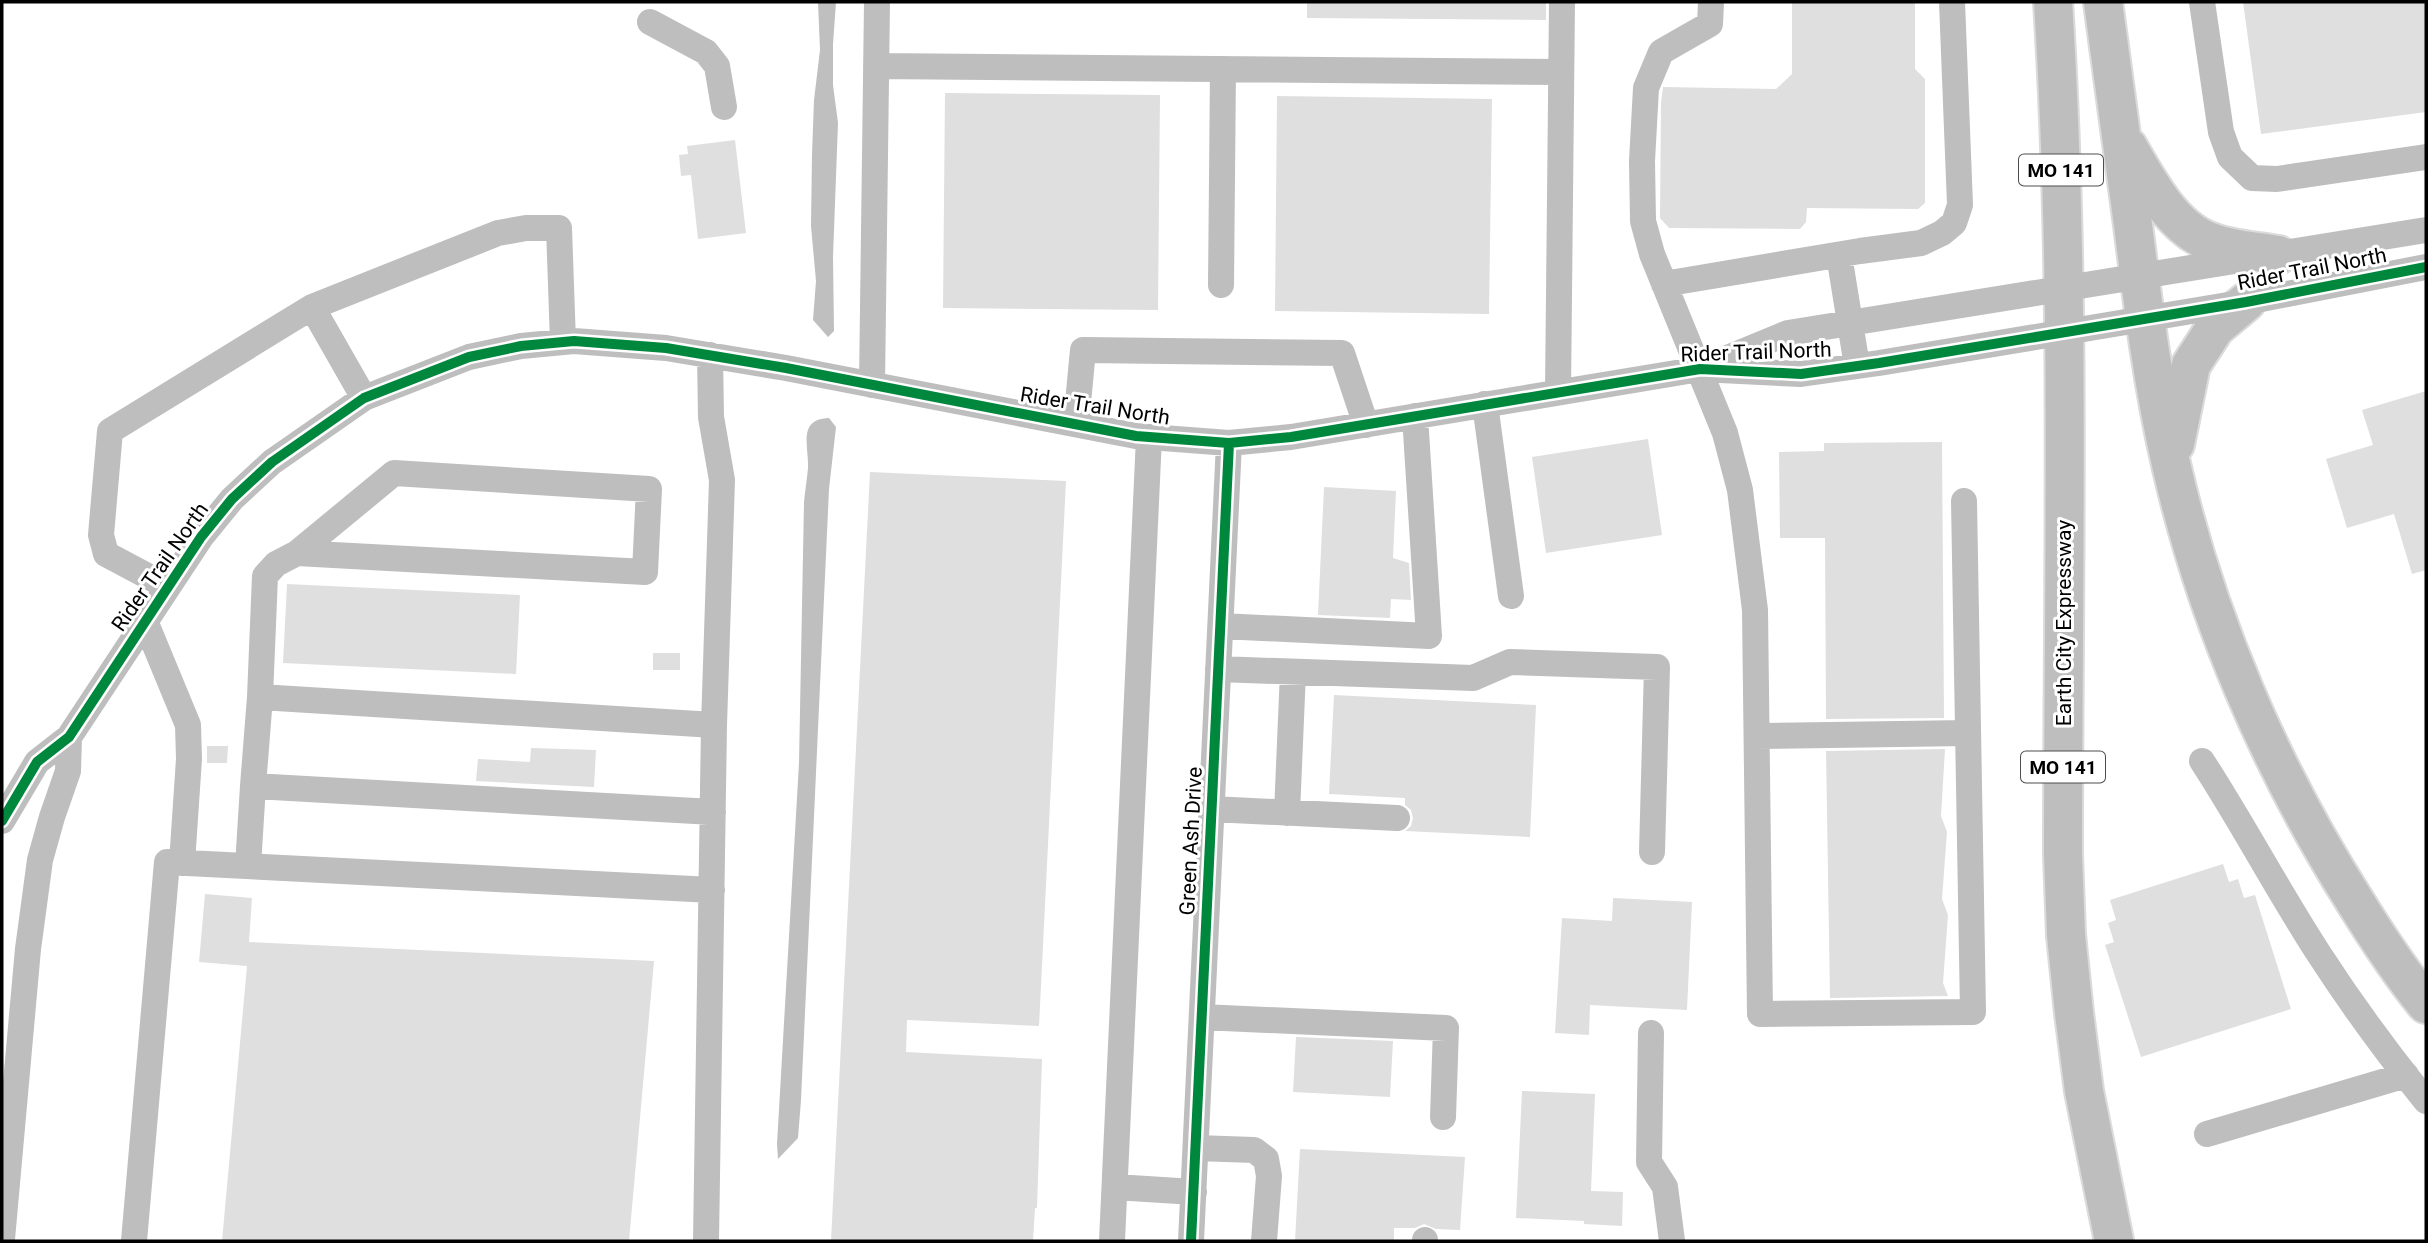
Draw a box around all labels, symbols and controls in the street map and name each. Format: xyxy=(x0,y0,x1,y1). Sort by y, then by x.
road number: MO 141 xyxy=(2019,154,2103,186)
street label: Rider Trail North xyxy=(2235,243,2389,295)
street label: Rider Trail North xyxy=(1680,337,1832,367)
street label: Rider Trail North xyxy=(1018,382,1172,430)
street label: Rider Trail North xyxy=(107,498,213,636)
street label: Earth City Expressway xyxy=(2052,520,2076,726)
road number: MO 141 xyxy=(2021,752,2105,782)
street label: Green Ash Drive xyxy=(1175,766,1207,916)

